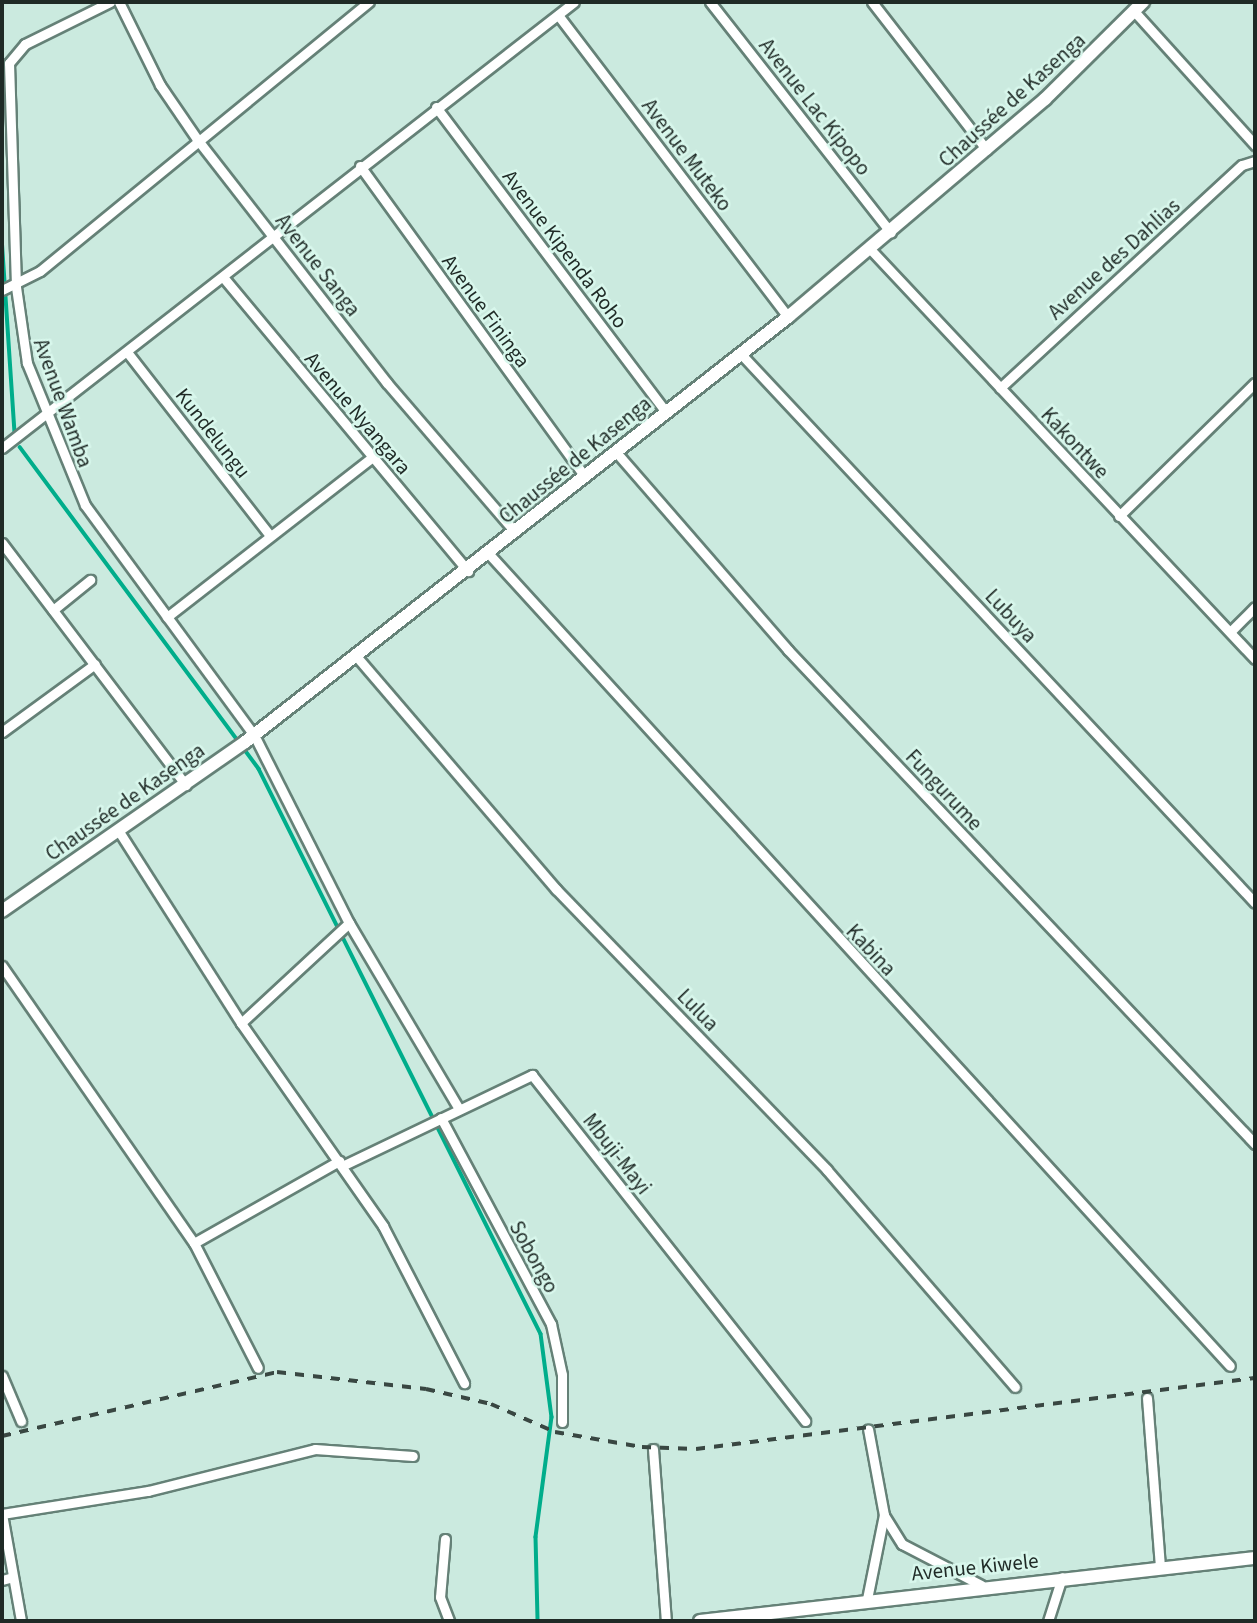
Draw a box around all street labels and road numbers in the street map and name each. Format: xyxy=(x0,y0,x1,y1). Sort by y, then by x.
street label: Chaussée de Kasenga xyxy=(933,28,1091,172)
street label: Avenue Lac Kipopo xyxy=(754,33,876,181)
street label: Avenue Muteko xyxy=(637,94,737,216)
street label: Avenue Kipenda Roho xyxy=(497,165,633,333)
street label: Avenue des Dahlias xyxy=(1043,193,1185,325)
street label: Avenue Sanga xyxy=(270,209,366,321)
street label: Avenue Fininga xyxy=(437,250,535,372)
street label: Avenue Wamba xyxy=(28,335,98,471)
street label: Avenue Nyangara xyxy=(299,347,417,479)
street label: Kundelungu xyxy=(170,383,256,483)
street label: Chaussée de Kasenga xyxy=(494,391,656,529)
street label: Kakontwe xyxy=(1036,402,1114,484)
street label: Lubuya xyxy=(980,584,1042,648)
street label: Chaussée de Kasenga xyxy=(41,738,209,866)
street label: Fungurume xyxy=(900,744,988,836)
street label: Kabina xyxy=(841,919,901,981)
street label: Lulua xyxy=(672,984,724,1036)
street label: Mbuji-Mayi xyxy=(578,1108,656,1200)
street label: Sobongo xyxy=(504,1216,564,1298)
street label: Avenue Kiwele xyxy=(910,1548,1040,1586)

